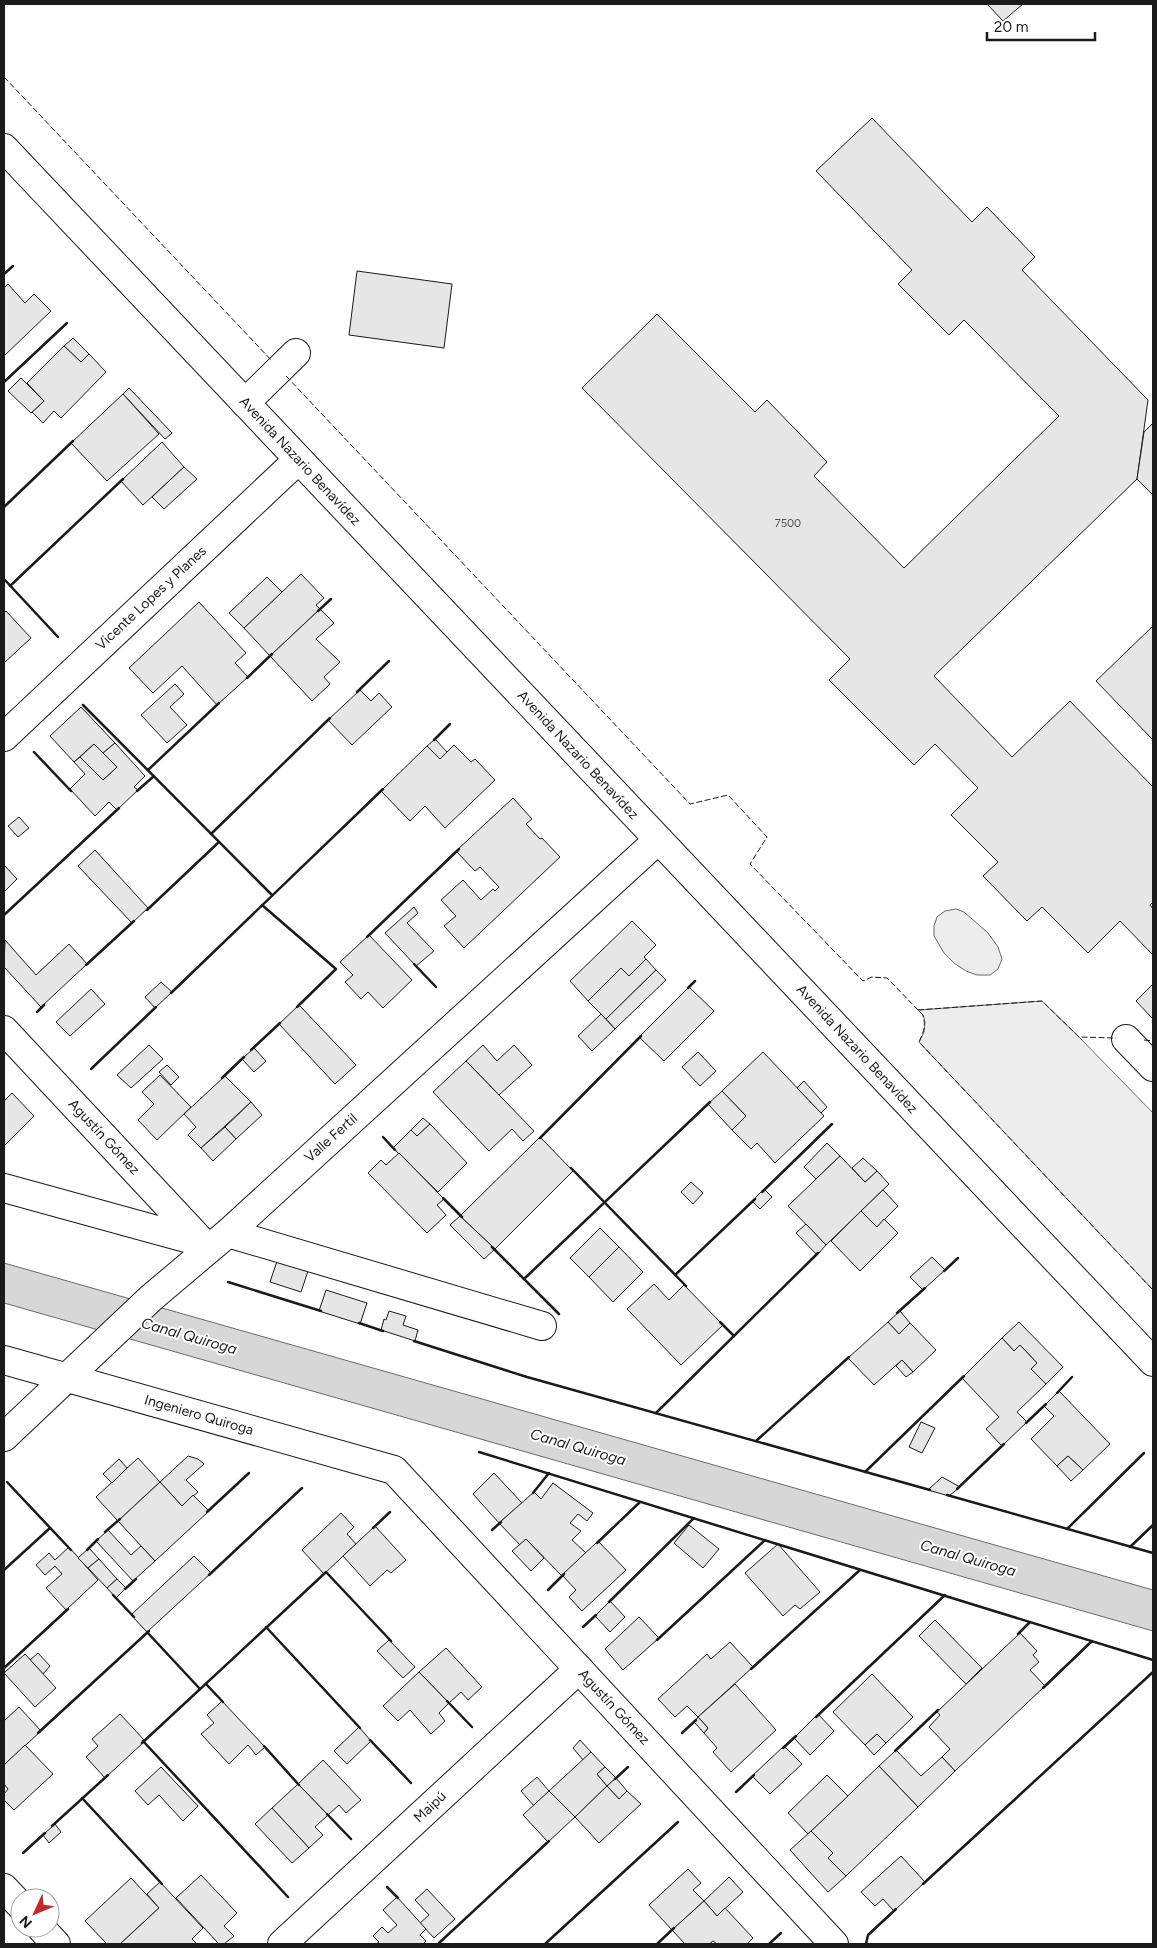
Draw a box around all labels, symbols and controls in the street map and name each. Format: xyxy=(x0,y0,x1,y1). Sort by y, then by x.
scale bar xyxy=(987,10,1094,42)
text: 20 m xyxy=(994,18,1028,36)
street label: Avenida Nazario Benavídez xyxy=(236,393,364,529)
house number: 7500 xyxy=(775,517,801,530)
street label: Vicente Lopes y Planes xyxy=(92,542,210,654)
street label: Avenida Nazario Benavídez xyxy=(514,687,642,823)
street label: Avenida Nazario Benavídez xyxy=(793,981,921,1117)
street label: Agustín Gómez xyxy=(65,1096,143,1178)
street label: Valle Fertil xyxy=(301,1110,361,1166)
water label: Canal Quiroga xyxy=(139,1314,239,1358)
street label: Ingeniero Quiroga xyxy=(143,1391,255,1439)
water label: Canal Quiroga xyxy=(528,1425,628,1469)
water label: Canal Quiroga xyxy=(918,1536,1018,1580)
street label: Agustín Gómez xyxy=(575,1666,653,1748)
street label: Maipú xyxy=(410,1788,450,1826)
north arrow xyxy=(10,1888,60,1938)
text: N xyxy=(16,1912,36,1931)

